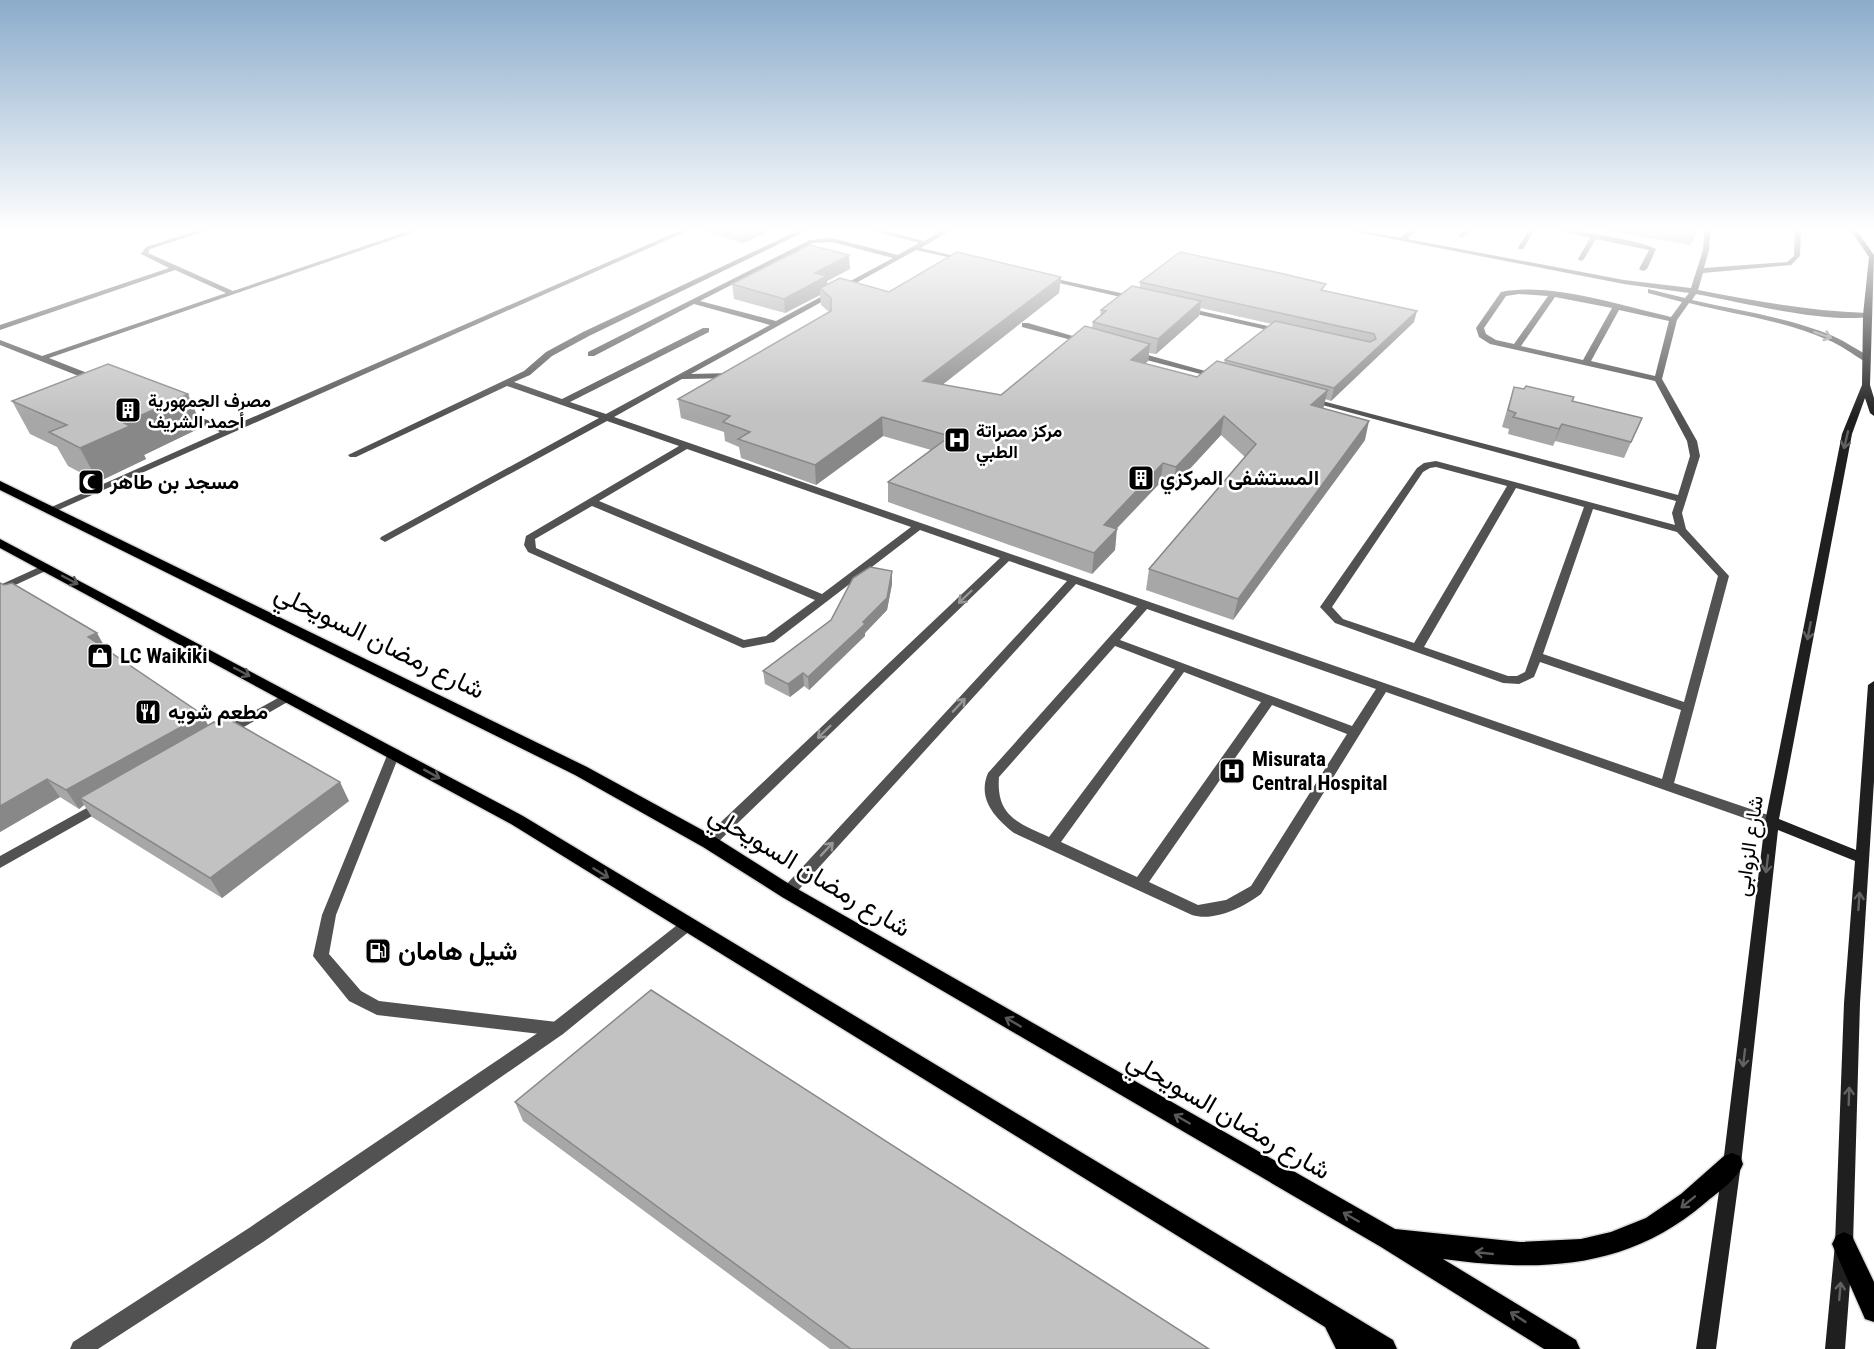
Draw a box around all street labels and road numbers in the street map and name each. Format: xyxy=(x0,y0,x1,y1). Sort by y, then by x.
street label: شارع رمضان السويحلي xyxy=(268,577,490,710)
street label: شارع الزوابى xyxy=(1730,794,1770,898)
street label: شارع رمضان السويحلي xyxy=(701,799,916,948)
street label: شارع رمضان السويحلي xyxy=(1119,1045,1336,1191)

